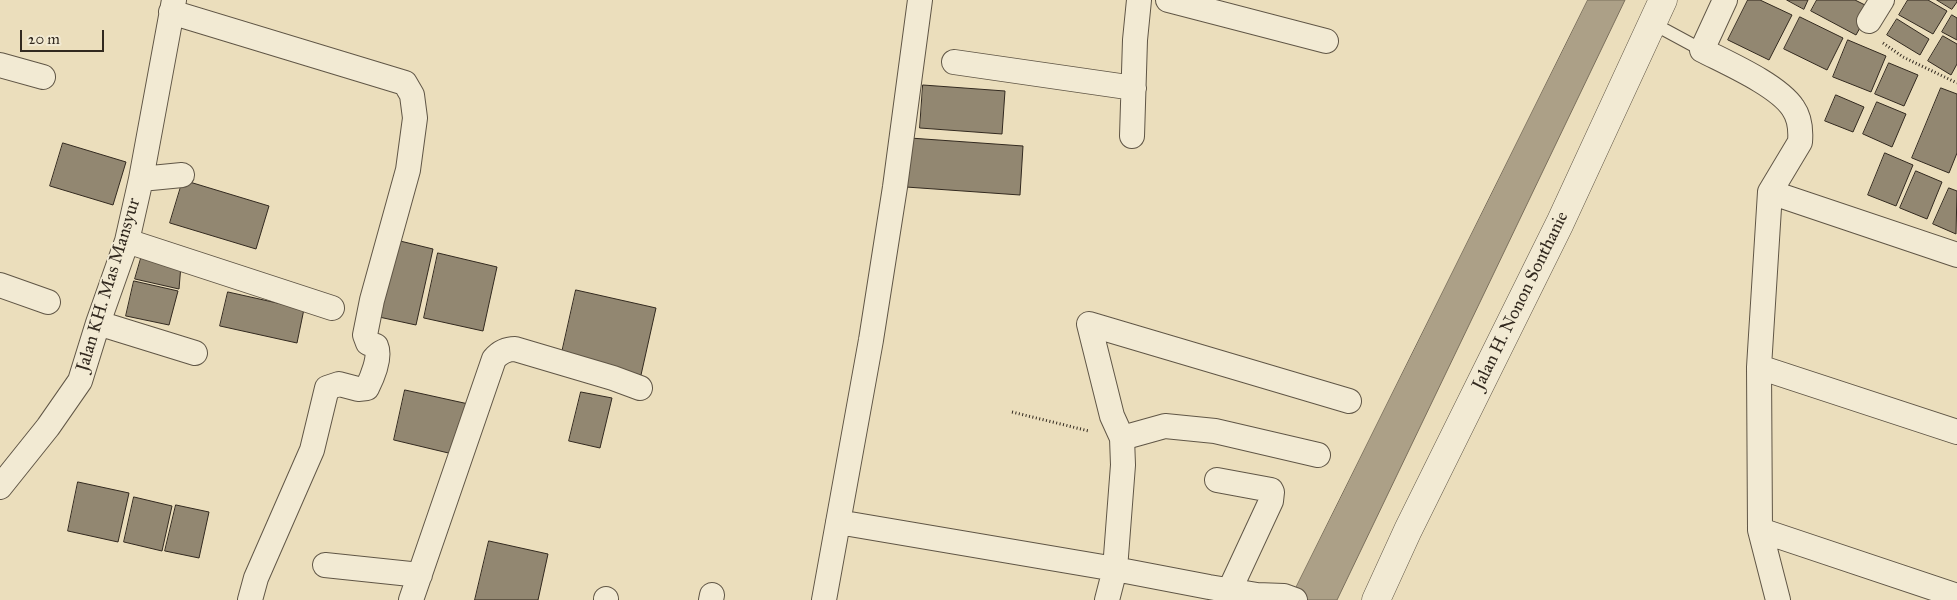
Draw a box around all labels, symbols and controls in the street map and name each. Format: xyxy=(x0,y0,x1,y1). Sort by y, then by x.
scale bar xyxy=(22,20,106,52)
text: 20 m xyxy=(28,30,60,48)
street label: Jalan KH. Mas Mansyur xyxy=(72,196,146,374)
street label: Jalan H. Nonon Sonthanie xyxy=(1468,208,1574,394)

